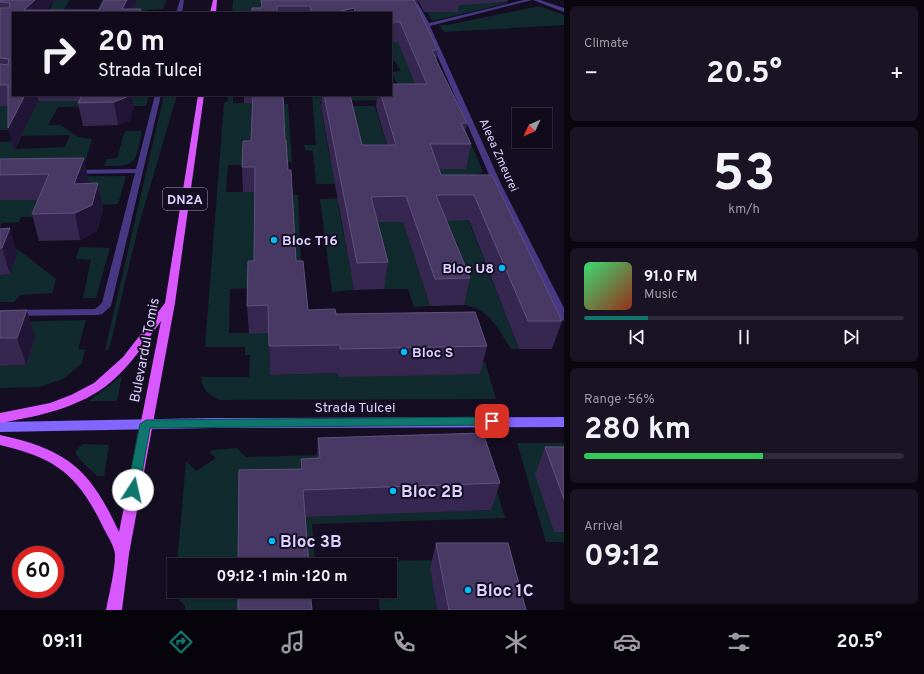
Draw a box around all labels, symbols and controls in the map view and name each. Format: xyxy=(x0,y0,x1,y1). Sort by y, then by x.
text: 20 m xyxy=(98,25,165,61)
icon: right xyxy=(32,28,84,80)
text: Climate xyxy=(584,36,629,52)
text: 20.5° xyxy=(706,56,782,93)
text: Strada Tulcei xyxy=(98,60,202,83)
text: − xyxy=(584,61,598,88)
text: + xyxy=(890,61,904,88)
north arrow xyxy=(512,108,552,148)
map controls xyxy=(512,108,552,148)
street label: Aleea Zmeurei xyxy=(475,116,521,195)
text: 53 xyxy=(713,143,775,209)
road number: DN2A xyxy=(163,188,207,210)
text: km/h xyxy=(728,202,760,218)
place label: Bloc T16 xyxy=(282,233,338,250)
marker: Bloc T16 xyxy=(269,235,279,245)
place label: Bloc U8 xyxy=(442,261,494,278)
marker: Bloc U8 xyxy=(497,263,507,273)
text: 91.0 FM xyxy=(644,268,697,287)
text: Music xyxy=(644,287,678,303)
street label: Bulevardul Tomis xyxy=(127,296,164,404)
icon: previous xyxy=(626,326,648,348)
icon: pause xyxy=(733,326,755,348)
icon: next xyxy=(840,326,862,348)
place label: Bloc S xyxy=(412,345,453,362)
marker: Bloc S xyxy=(399,347,409,357)
text: Range · 56% xyxy=(584,392,655,408)
street label: Strada Tulcei xyxy=(314,400,396,417)
pin xyxy=(475,404,509,438)
icon: arrive xyxy=(481,410,503,432)
text: 280 km xyxy=(584,412,691,449)
position arrow xyxy=(112,469,154,511)
place label: Bloc 2B xyxy=(401,482,463,504)
marker: Bloc 2B xyxy=(388,486,398,496)
text: Arrival xyxy=(584,519,623,535)
place label: Bloc 3B xyxy=(280,532,342,554)
marker: Bloc 3B xyxy=(267,536,277,546)
text: 09:12 xyxy=(584,539,660,576)
speed limit sign: 60 xyxy=(12,546,64,598)
text: 09:12 · 1 min · 120 m xyxy=(217,568,347,587)
place label: Bloc 1C xyxy=(476,581,534,603)
marker: Bloc 1C xyxy=(463,585,473,595)
icon: directions xyxy=(167,628,195,656)
icon: music xyxy=(279,628,307,656)
icon: phone xyxy=(390,628,418,656)
icon: climate xyxy=(502,628,530,656)
icon: car xyxy=(613,628,641,656)
icon: filters xyxy=(725,628,753,656)
text: 09:11 xyxy=(42,631,83,654)
text: 20.5° xyxy=(837,631,882,654)

